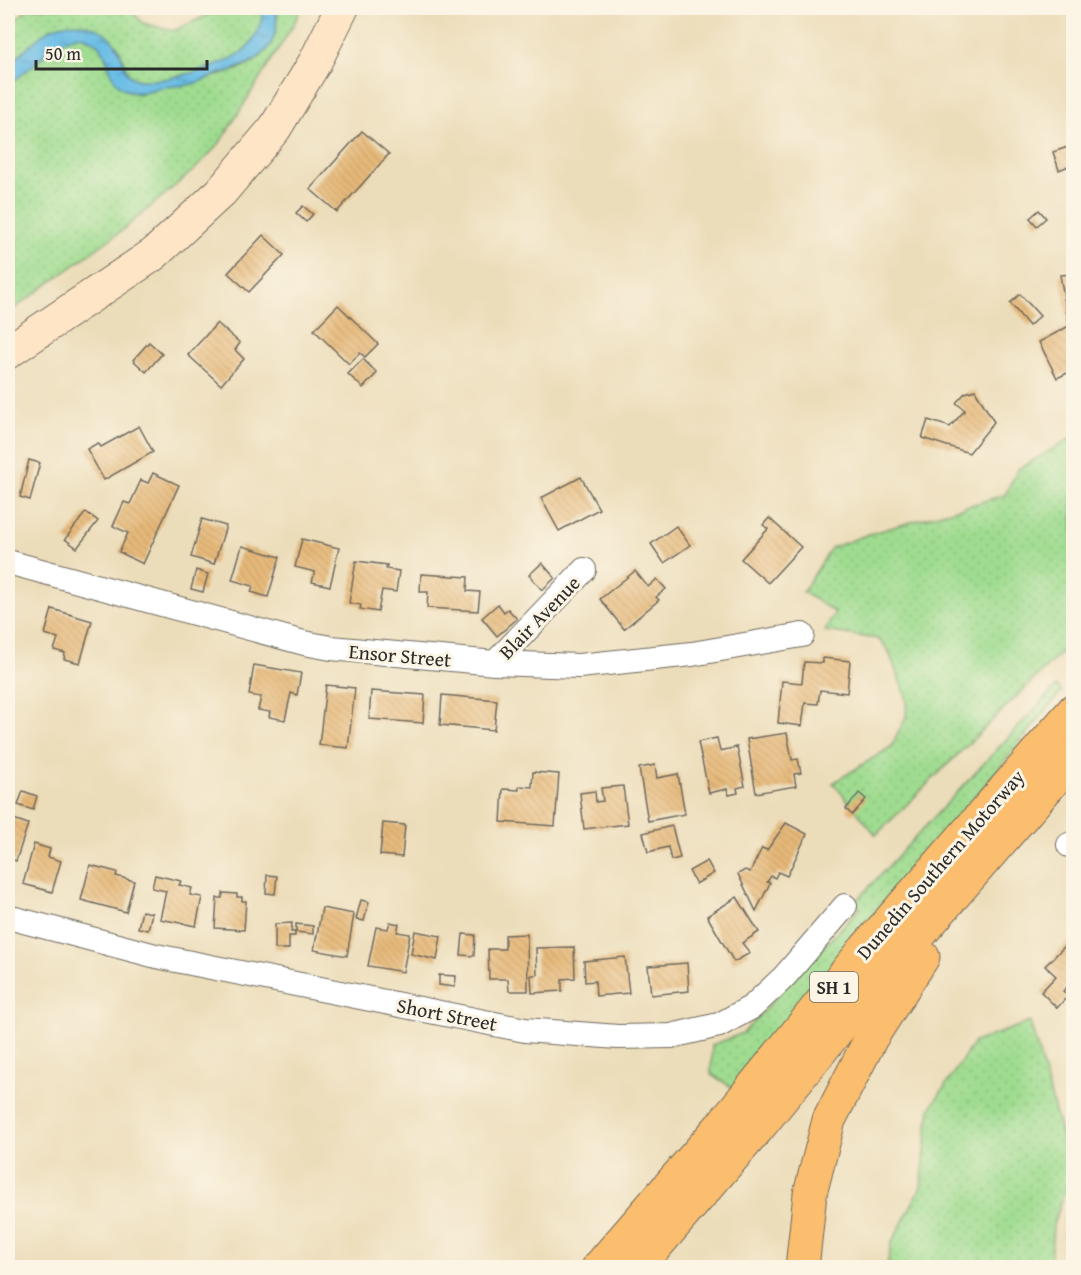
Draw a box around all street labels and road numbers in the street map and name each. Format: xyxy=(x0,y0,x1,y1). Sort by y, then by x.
street label: Blair Avenue xyxy=(492,569,586,665)
street label: Ensor Street xyxy=(348,636,452,674)
street label: Dunedin Southern Motorway xyxy=(849,763,1031,965)
road number: SH 1 xyxy=(810,972,858,1002)
street label: Short Street xyxy=(394,990,500,1038)

